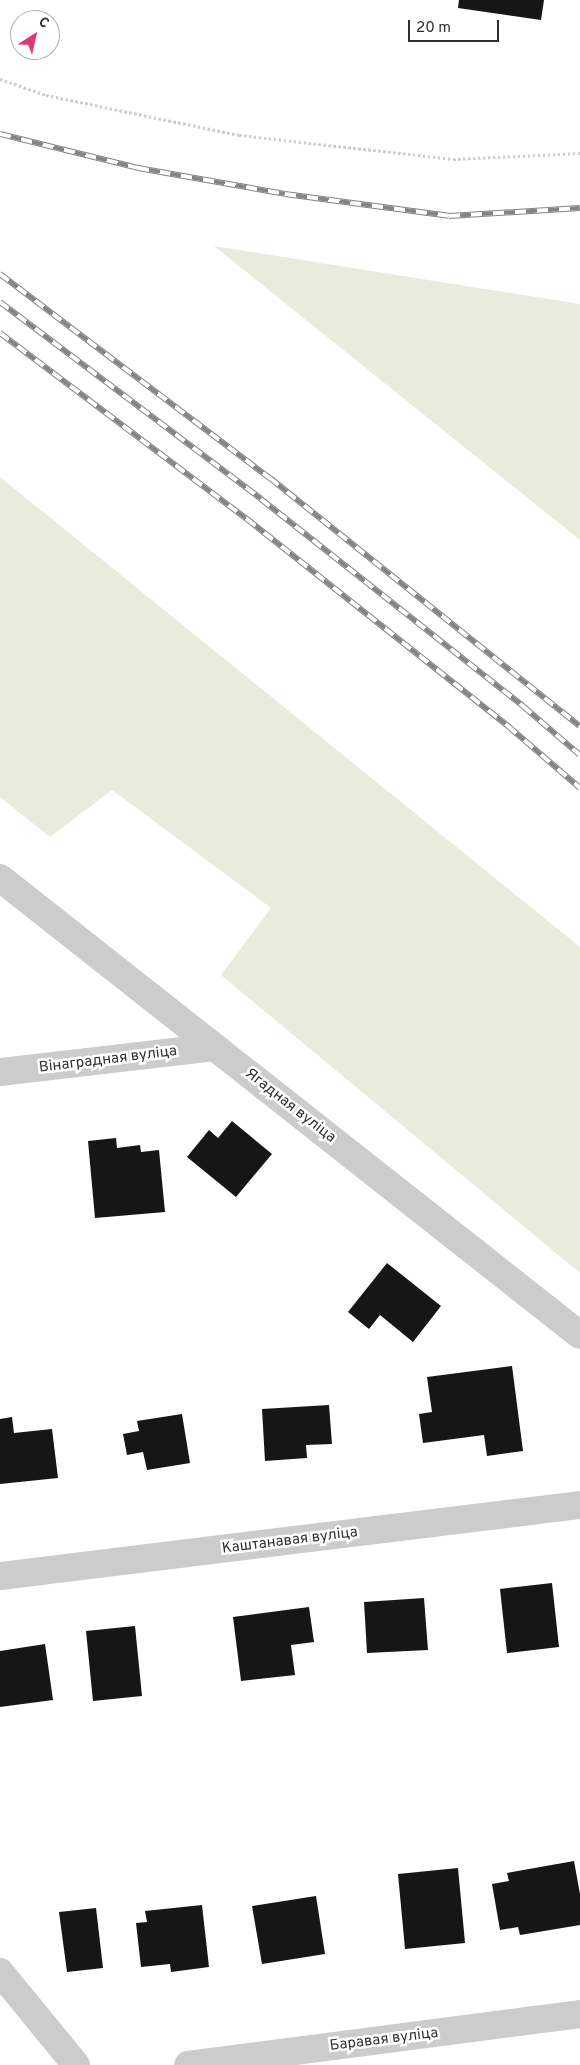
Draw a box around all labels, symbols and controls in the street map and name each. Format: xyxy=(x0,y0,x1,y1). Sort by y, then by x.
north arrow xyxy=(10,10,60,60)
scale bar xyxy=(410,10,501,42)
text: С xyxy=(35,14,52,33)
text: 20 m xyxy=(416,19,451,38)
street label: Вінаградная вуліца xyxy=(38,1043,178,1077)
street label: Ягадная вуліца xyxy=(241,1065,339,1147)
street label: Каштанавая вуліца xyxy=(221,1524,359,1558)
street label: Баравая вуліца xyxy=(329,2024,439,2056)

